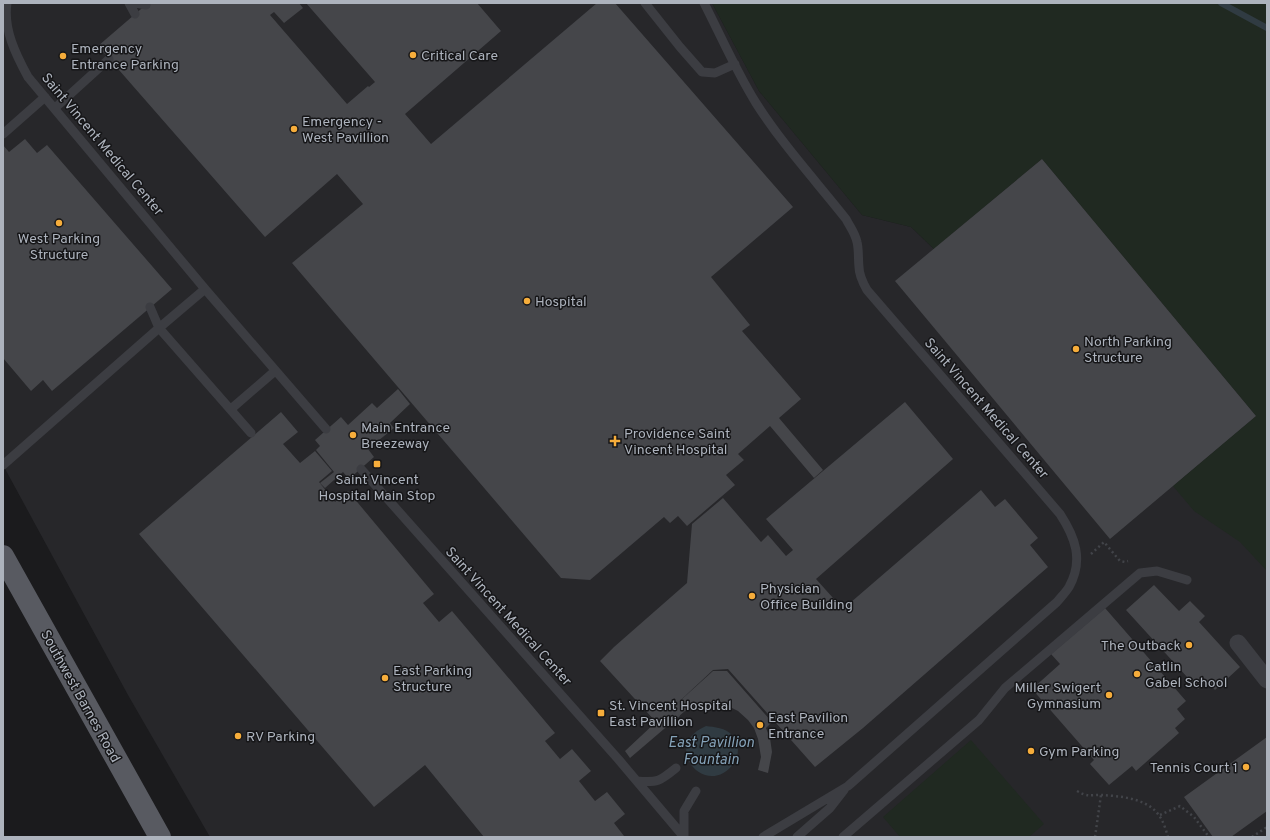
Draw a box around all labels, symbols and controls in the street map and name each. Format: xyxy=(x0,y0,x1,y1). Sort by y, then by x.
place label: Emergency Entrance Parking xyxy=(71,41,179,74)
place label: Critical Care xyxy=(421,48,498,65)
marker: Critical Care xyxy=(408,50,418,60)
marker: Emergency Entrance Parking xyxy=(58,51,68,61)
street label: Saint Vincent Medical Center xyxy=(37,70,167,220)
place label: Emergency - West Pavillion xyxy=(302,114,389,147)
marker: Emergency - West Pavillion xyxy=(289,124,299,134)
marker: West Parking Structure xyxy=(54,218,64,228)
place label: West Parking Structure xyxy=(18,231,100,264)
place label: Hospital xyxy=(535,294,587,311)
marker: Hospital xyxy=(522,296,532,306)
place label: North Parking Structure xyxy=(1084,334,1172,367)
street label: Saint Vincent Medical Center xyxy=(920,335,1052,483)
marker: North Parking Structure xyxy=(1071,344,1081,354)
place label: Main Entrance Breezeway xyxy=(361,420,450,453)
place label: Providence Saint Vincent Hospital xyxy=(624,426,730,459)
marker: Main Entrance Breezeway xyxy=(348,430,358,440)
marker: Providence Saint Vincent Hospital xyxy=(609,435,621,447)
marker: Saint Vincent Hospital Main Stop xyxy=(372,459,382,469)
place label: Saint Vincent Hospital Main Stop xyxy=(319,472,436,505)
street label: Saint Vincent Medical Center xyxy=(441,544,575,690)
place label: Physician Office Building xyxy=(760,581,853,614)
marker: Physician Office Building xyxy=(747,591,757,601)
street label: Southwest Barnes Road xyxy=(36,628,123,766)
place label: The Outback xyxy=(1101,638,1181,655)
marker: The Outback xyxy=(1184,640,1194,650)
place label: Catlin Gabel School xyxy=(1145,659,1227,692)
place label: East Parking Structure xyxy=(393,663,472,696)
marker: Catlin Gabel School xyxy=(1132,669,1142,679)
marker: East Parking Structure xyxy=(380,673,390,683)
place label: Miller Swigert Gymnasium xyxy=(1015,680,1101,713)
marker: Miller Swigert Gymnasium xyxy=(1104,690,1114,700)
place label: St. Vincent Hospital East Pavillion xyxy=(609,698,732,731)
marker: St. Vincent Hospital East Pavillion xyxy=(596,708,606,718)
place label: East Pavilion Entrance xyxy=(768,710,848,743)
marker: East Pavilion Entrance xyxy=(755,720,765,730)
place label: RV Parking xyxy=(246,729,315,746)
marker: RV Parking xyxy=(233,731,243,741)
water label: East Pavillion Fountain xyxy=(668,734,754,770)
place label: Gym Parking xyxy=(1039,744,1119,761)
marker: Gym Parking xyxy=(1026,746,1036,756)
place label: Tennis Court 1 xyxy=(1150,760,1238,777)
marker: Tennis Court 1 xyxy=(1241,762,1251,772)

